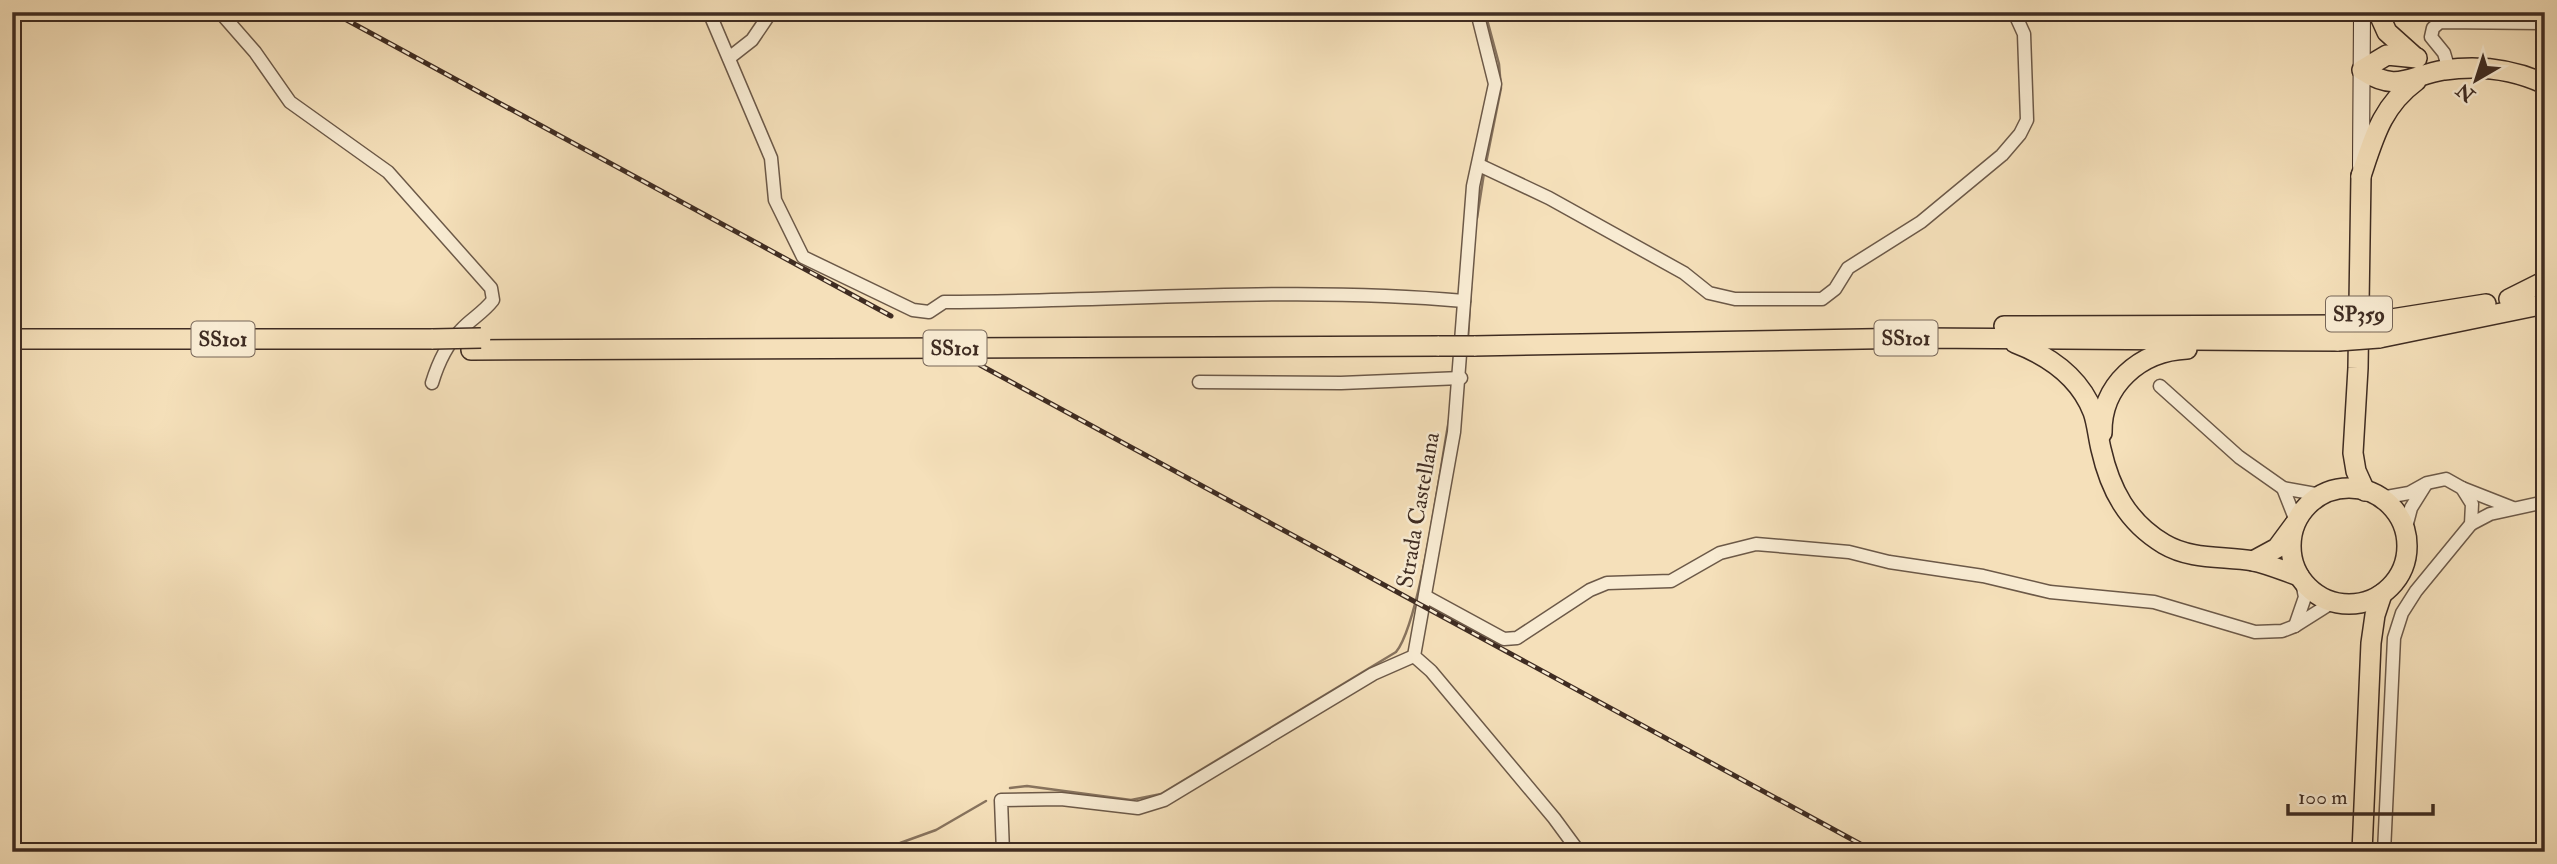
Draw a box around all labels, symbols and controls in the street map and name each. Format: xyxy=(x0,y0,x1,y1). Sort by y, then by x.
north arrow xyxy=(2442,46,2512,116)
text: N xyxy=(2451,77,2481,108)
road number: SP359 xyxy=(2326,296,2392,332)
road number: SS101 xyxy=(1874,320,1938,356)
road number: SS101 xyxy=(192,322,255,356)
road number: SS101 xyxy=(923,330,986,366)
street label: Strada Castellana xyxy=(1390,429,1446,590)
scale bar xyxy=(2288,773,2433,817)
text: 100 m xyxy=(2298,784,2348,811)

